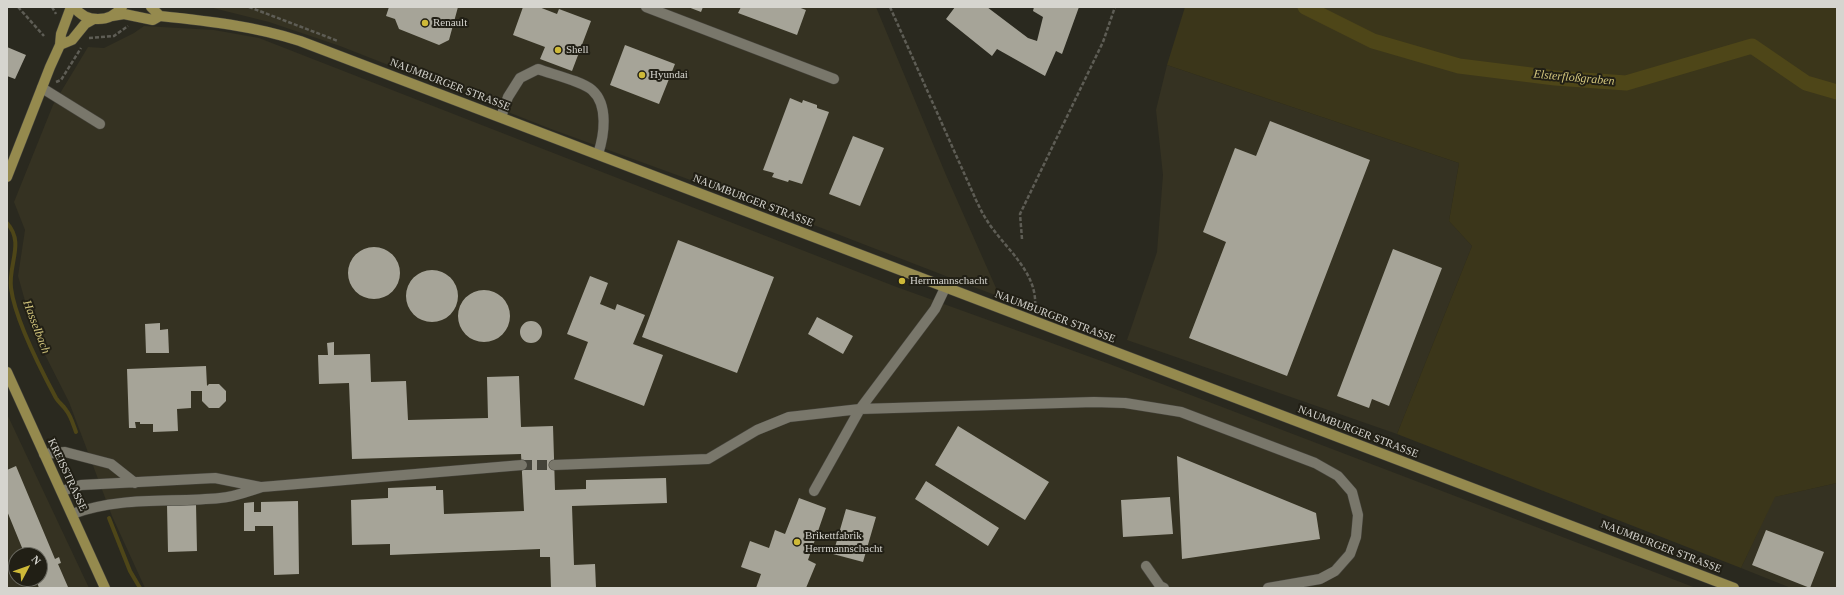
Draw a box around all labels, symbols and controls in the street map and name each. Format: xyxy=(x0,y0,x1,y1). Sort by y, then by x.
place label: Renault xyxy=(433,16,467,30)
marker: Renault xyxy=(420,18,430,28)
place label: Shell xyxy=(566,43,589,57)
marker: Shell xyxy=(553,45,563,55)
street label: NAUMBURGER STRASSE xyxy=(388,56,512,114)
water label: Elsterfloßgraben xyxy=(1533,67,1615,89)
place label: Hyundai xyxy=(650,68,688,82)
marker: Hyundai xyxy=(637,70,647,80)
street label: NAUMBURGER STRASSE xyxy=(691,172,815,230)
place label: Herrmannschacht xyxy=(910,274,988,288)
marker: Herrmannschacht xyxy=(897,276,907,286)
street label: NAUMBURGER STRASSE xyxy=(993,288,1117,346)
water label: Hasselbach xyxy=(19,298,53,356)
street label: NAUMBURGER STRASSE xyxy=(1296,403,1420,461)
street label: KREISSTRASSE xyxy=(44,436,90,514)
street label: NAUMBURGER STRASSE xyxy=(1599,518,1723,576)
place label: Brikettfabrik Herrmannschacht xyxy=(805,529,883,555)
marker: Brikettfabrik Herrmannschacht xyxy=(792,537,802,547)
north arrow xyxy=(8,547,48,587)
text: N xyxy=(29,553,43,567)

